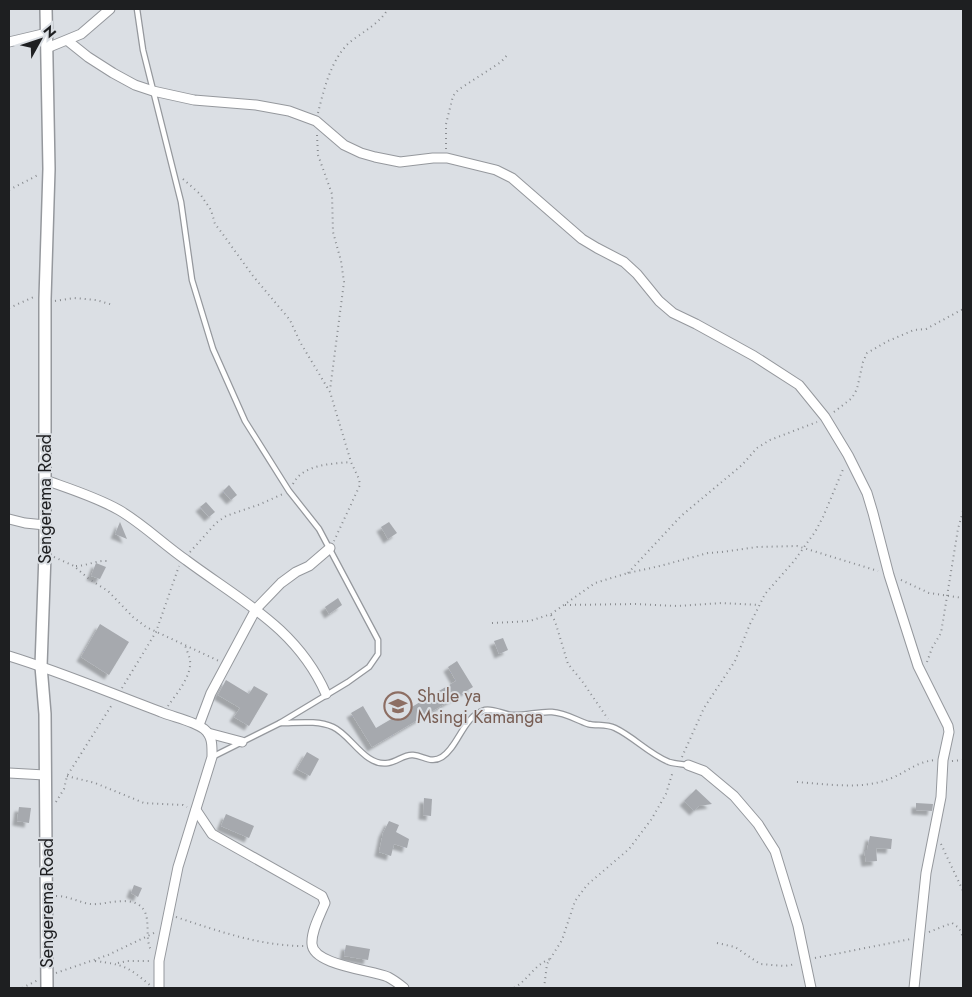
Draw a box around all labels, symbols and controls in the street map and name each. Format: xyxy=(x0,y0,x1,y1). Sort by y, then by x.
north arrow xyxy=(15,15,65,65)
text: N xyxy=(39,21,61,42)
street label: Sengerema Road xyxy=(32,434,58,564)
place label: Shule ya Msingi Kamanga xyxy=(417,683,543,730)
school or university icon: Shule ya Msingi Kamanga xyxy=(383,691,413,721)
street label: Sengerema Road xyxy=(34,838,60,968)

